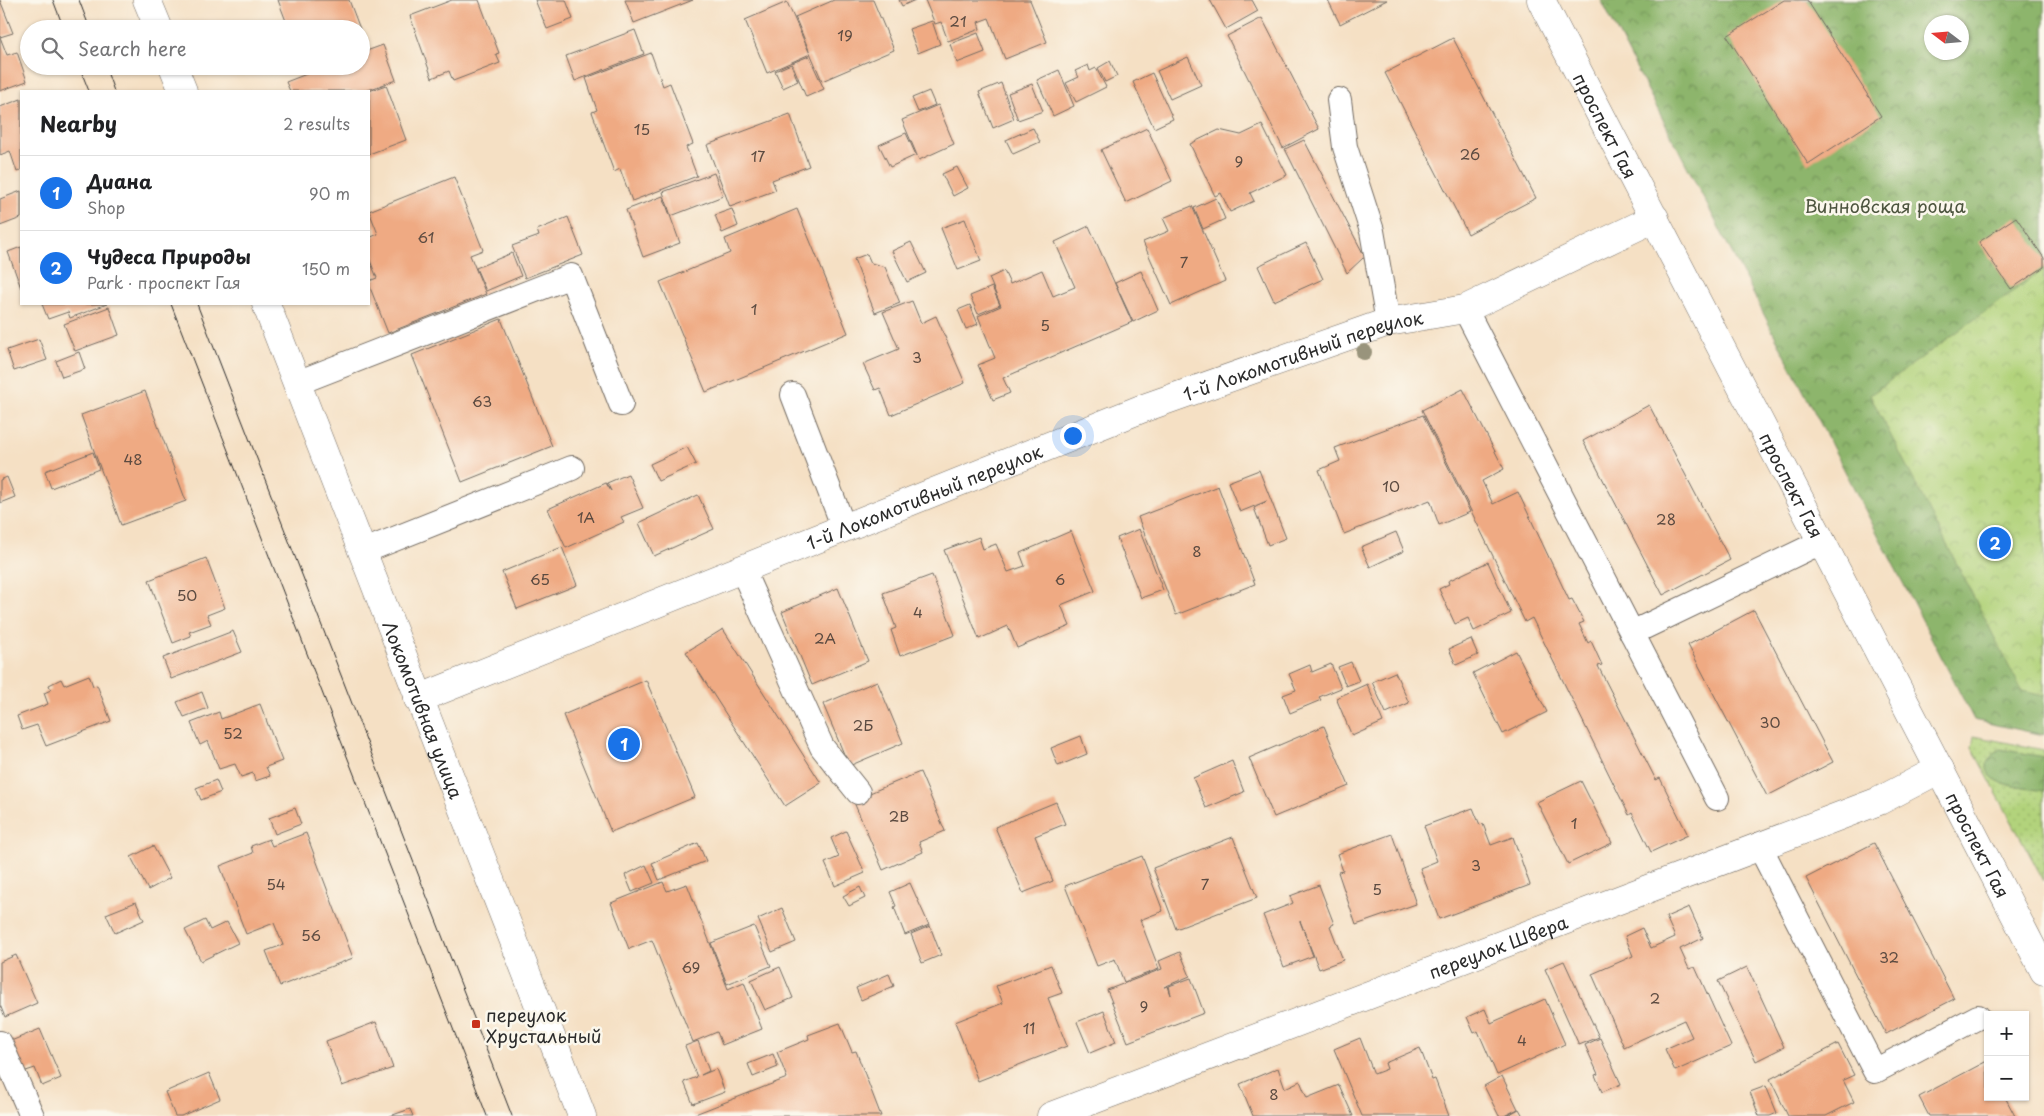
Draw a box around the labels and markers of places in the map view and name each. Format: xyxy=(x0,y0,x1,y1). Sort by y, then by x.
pin: 2 xyxy=(1979,524,2011,562)
pin: 1 xyxy=(608,725,640,763)
place label: переулок Хрустальный xyxy=(486,1001,602,1049)
marker: переулок Хрустальный xyxy=(470,1018,482,1030)

